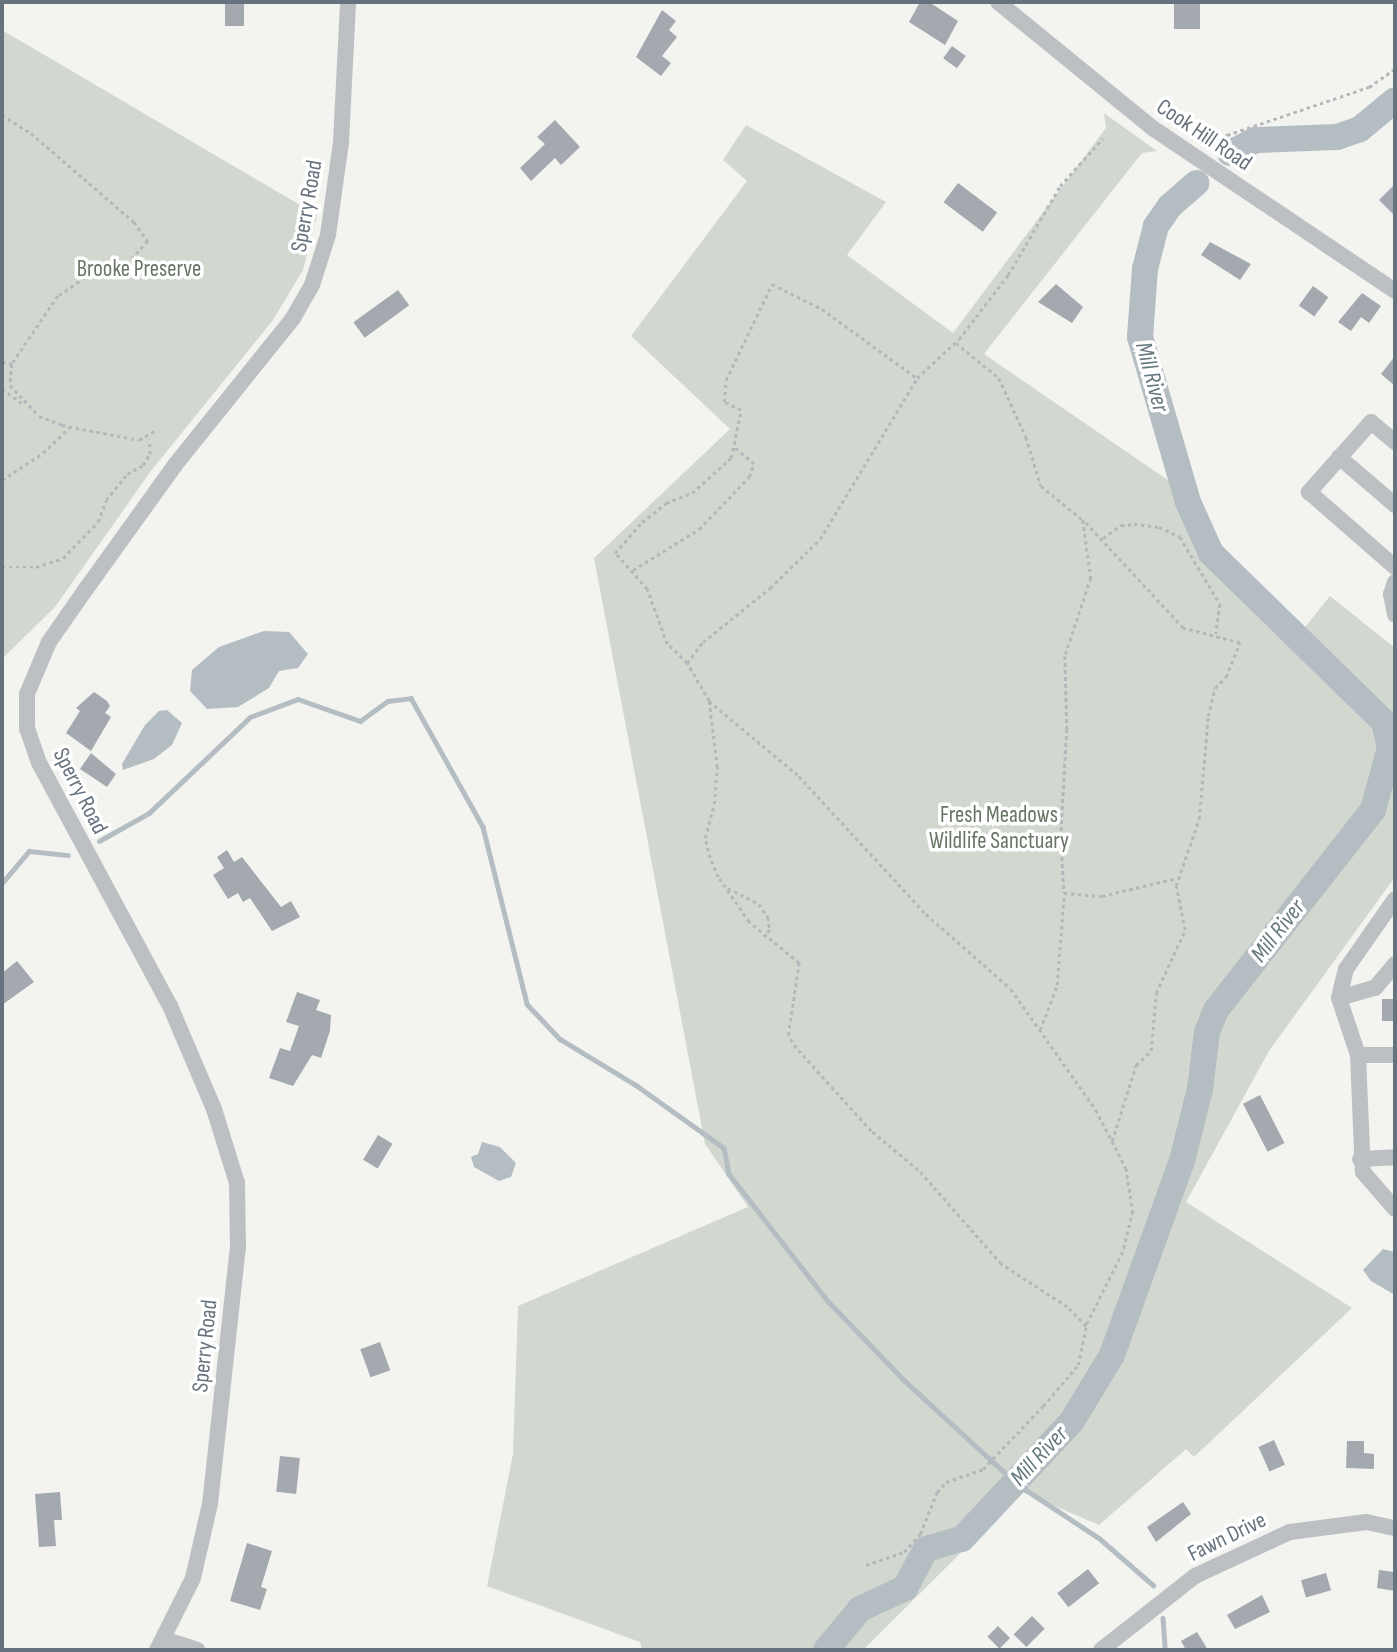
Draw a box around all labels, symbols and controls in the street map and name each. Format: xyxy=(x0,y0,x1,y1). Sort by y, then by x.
street label: Cook Hill Road xyxy=(1151,93,1257,177)
street label: Sperry Road xyxy=(285,158,329,254)
park label: Brooke Preserve xyxy=(77,255,201,283)
water label: Mill River xyxy=(1129,339,1175,415)
street label: Sperry Road xyxy=(47,743,113,839)
park label: Fresh Meadows Wildlife Sanctuary xyxy=(929,801,1069,855)
water label: Mill River xyxy=(1245,894,1311,968)
street label: Sperry Road xyxy=(186,1298,224,1394)
water label: Mill River xyxy=(1004,1420,1074,1492)
street label: Fawn Drive xyxy=(1183,1506,1271,1568)

